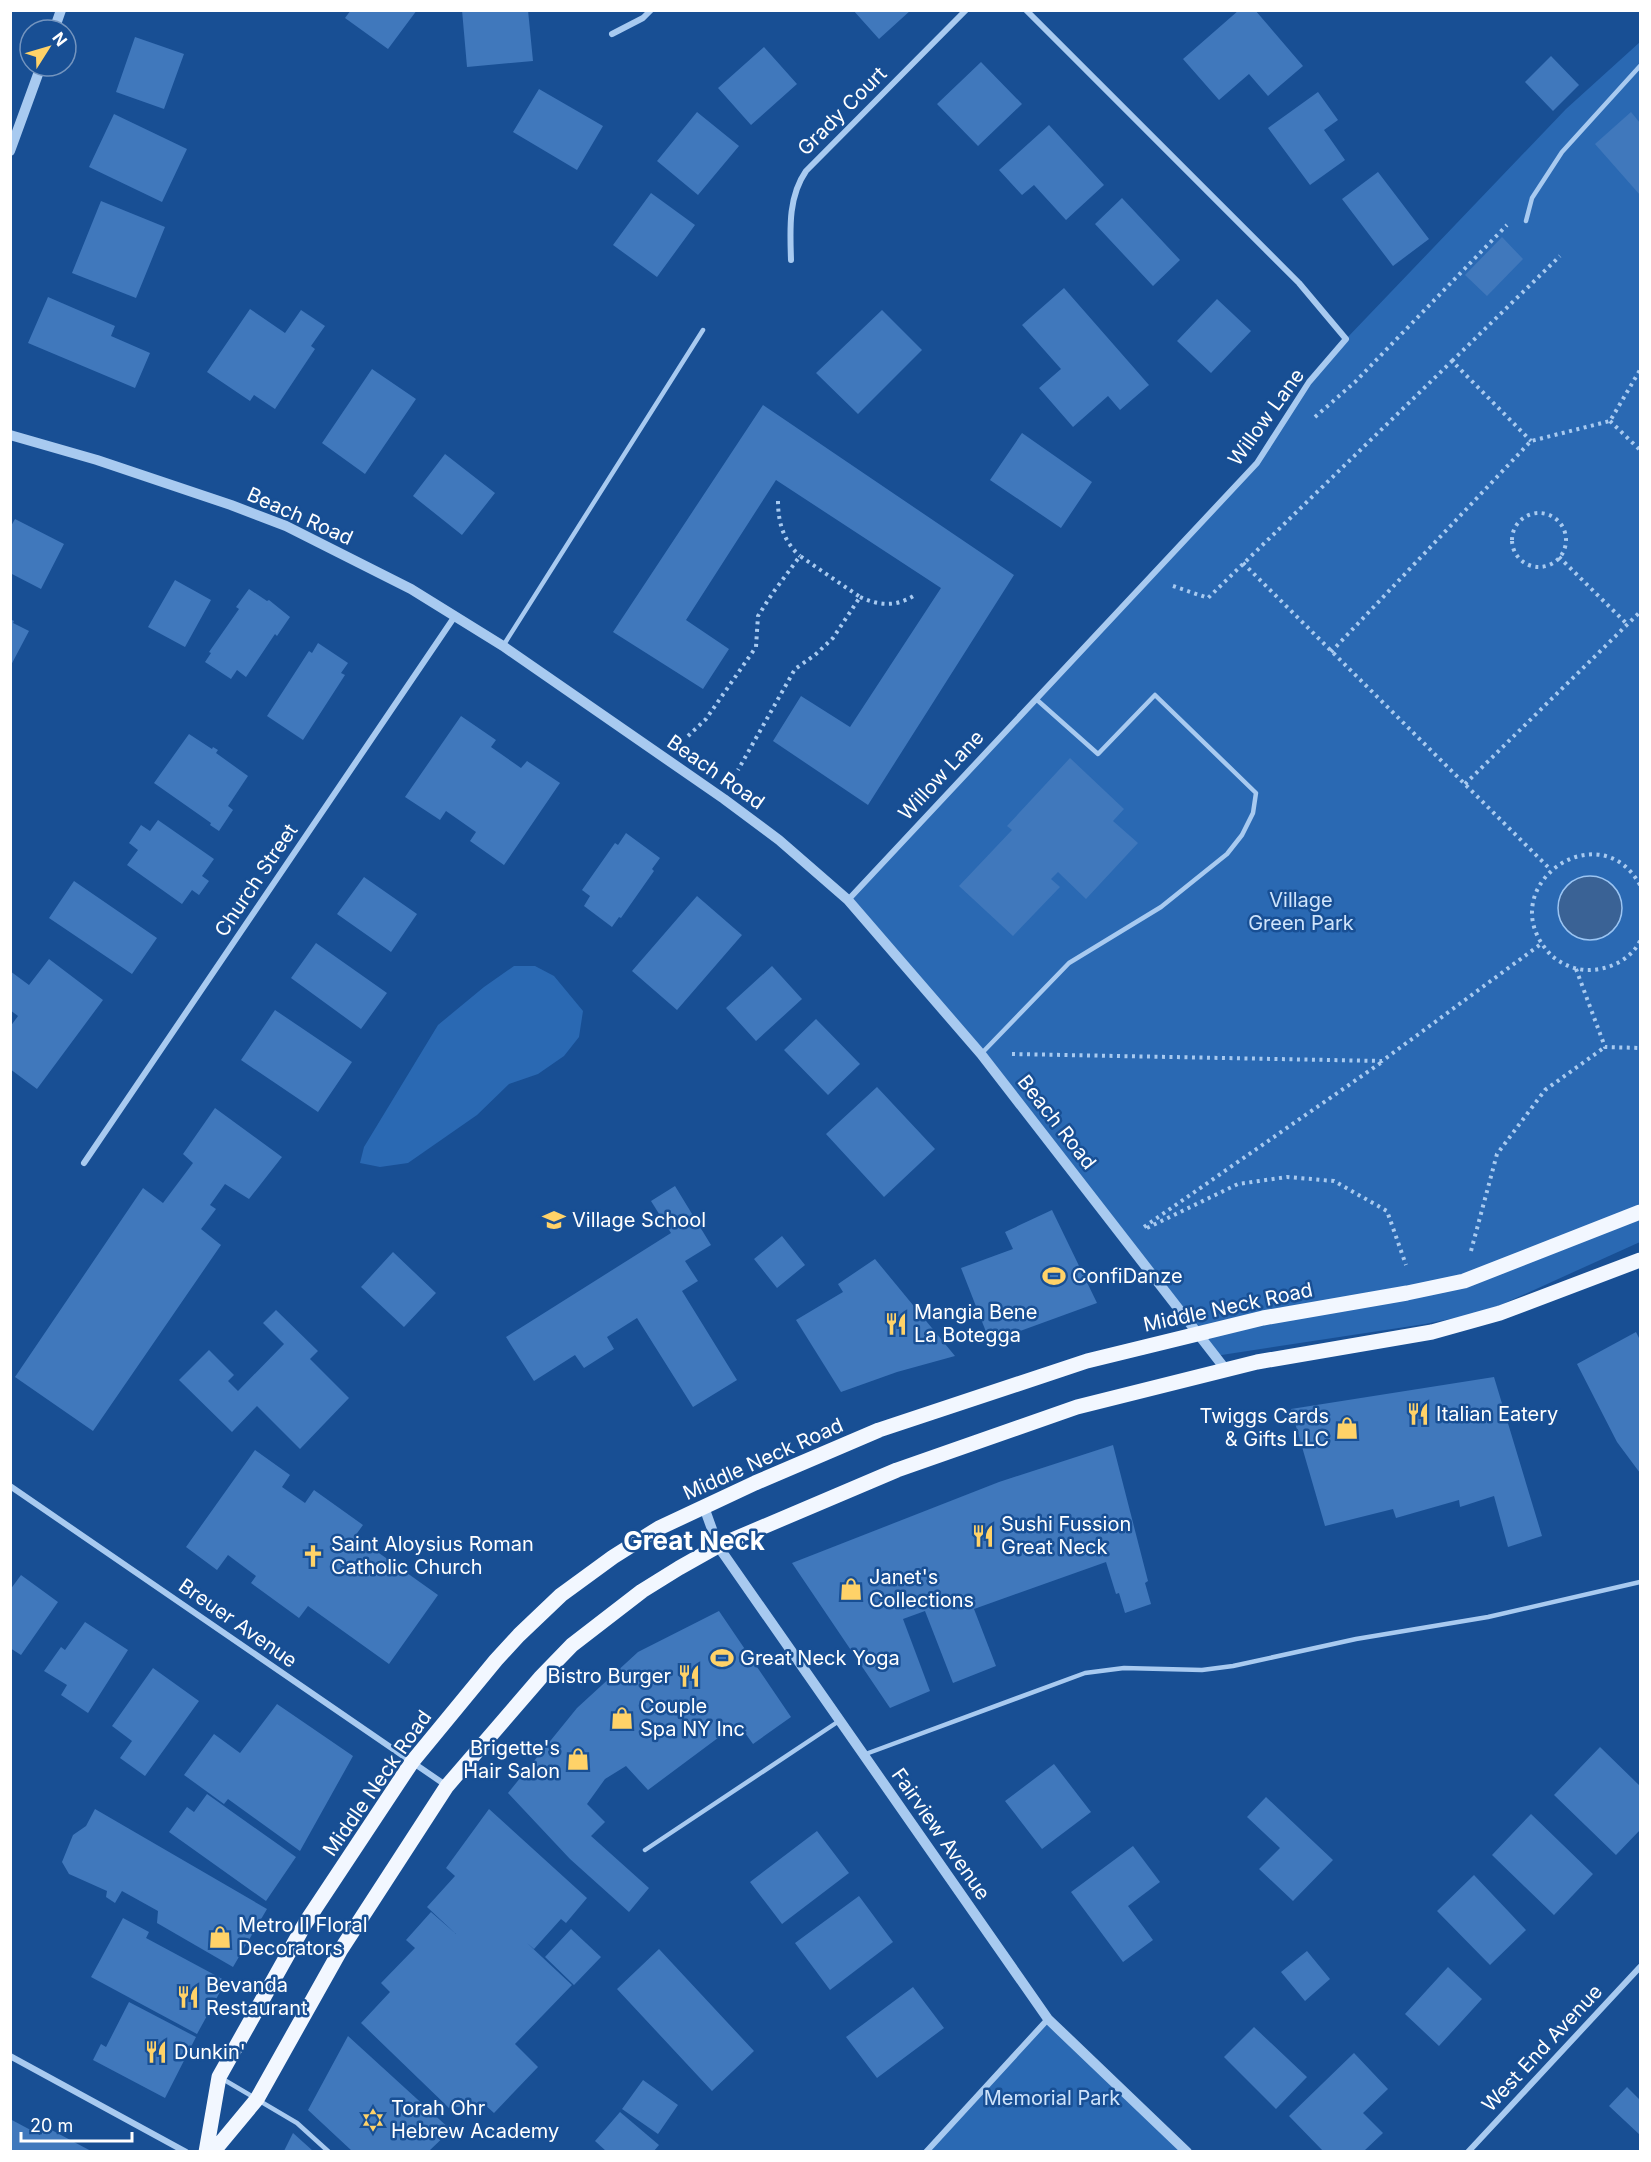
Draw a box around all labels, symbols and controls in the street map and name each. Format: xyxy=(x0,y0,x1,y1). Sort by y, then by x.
north arrow xyxy=(18,18,78,78)
text: N xyxy=(48,28,72,50)
street label: Grady Court xyxy=(793,61,892,160)
street label: Willow Lane xyxy=(1223,364,1309,470)
street label: Beach Road xyxy=(243,482,357,550)
street label: Willow Lane xyxy=(893,725,989,825)
street label: Beach Road xyxy=(663,730,769,814)
street label: Church Street xyxy=(209,819,303,941)
park label: Village Green Park xyxy=(1248,888,1354,935)
street label: Beach Road xyxy=(1013,1070,1101,1174)
school or university icon: Village School xyxy=(541,1207,567,1233)
place label: Village School xyxy=(572,1208,706,1232)
sports icon: ConfiDanze xyxy=(1041,1263,1067,1289)
place label: ConfiDanze xyxy=(1072,1264,1183,1288)
street label: Middle Neck Road xyxy=(1141,1277,1315,1337)
place label: Mangia Bene La Botegga xyxy=(914,1300,1037,1347)
restaurant icon: Mangia Bene La Botegga xyxy=(883,1311,909,1337)
restaurant icon: Italian Eatery xyxy=(1405,1401,1431,1427)
place label: Italian Eatery xyxy=(1436,1402,1558,1426)
place label: Twiggs Cards & Gifts LLC xyxy=(1200,1404,1329,1451)
street label: Middle Neck Road xyxy=(679,1413,847,1505)
shop icon: Twiggs Cards & Gifts LLC xyxy=(1334,1415,1360,1441)
place label: Sushi Fussion Great Neck xyxy=(1001,1512,1131,1559)
restaurant icon: Sushi Fussion Great Neck xyxy=(970,1523,996,1549)
district label: Great Neck xyxy=(623,1525,765,1556)
place label: Saint Aloysius Roman Catholic Church xyxy=(331,1532,534,1579)
church icon: Saint Aloysius Roman Catholic Church xyxy=(300,1543,326,1569)
place label: Janet's Collections xyxy=(869,1565,974,1612)
street label: Breuer Avenue xyxy=(174,1573,302,1673)
shop icon: Janet's Collections xyxy=(838,1576,864,1602)
sports icon: Great Neck Yoga xyxy=(709,1645,735,1671)
place label: Great Neck Yoga xyxy=(740,1646,900,1670)
restaurant icon: Bistro Burger xyxy=(676,1663,702,1689)
place label: Bistro Burger xyxy=(548,1664,671,1688)
place label: Couple Spa NY Inc xyxy=(640,1694,745,1741)
street label: Middle Neck Road xyxy=(318,1705,436,1861)
shop icon: Couple Spa NY Inc xyxy=(609,1705,635,1731)
place label: Brigette's Hair Salon xyxy=(463,1736,560,1783)
shop icon: Brigette's Hair Salon xyxy=(565,1746,591,1772)
street label: Fairview Avenue xyxy=(887,1764,995,1904)
place label: Metro II Floral Decorators xyxy=(238,1913,368,1960)
shop icon: Metro II Floral Decorators xyxy=(207,1924,233,1950)
place label: Bevanda Restaurant xyxy=(206,1973,308,2020)
street label: West End Avenue xyxy=(1477,1979,1607,2117)
restaurant icon: Bevanda Restaurant xyxy=(175,1984,201,2010)
restaurant icon: Dunkin' xyxy=(143,2039,169,2065)
place label: Dunkin' xyxy=(174,2040,246,2064)
park label: Memorial Park xyxy=(984,2086,1120,2110)
place label: Torah Ohr Hebrew Academy xyxy=(391,2096,559,2143)
scale bar xyxy=(21,2105,132,2143)
synagogue icon: Torah Ohr Hebrew Academy xyxy=(360,2107,386,2133)
text: 20 m xyxy=(30,2115,73,2136)

